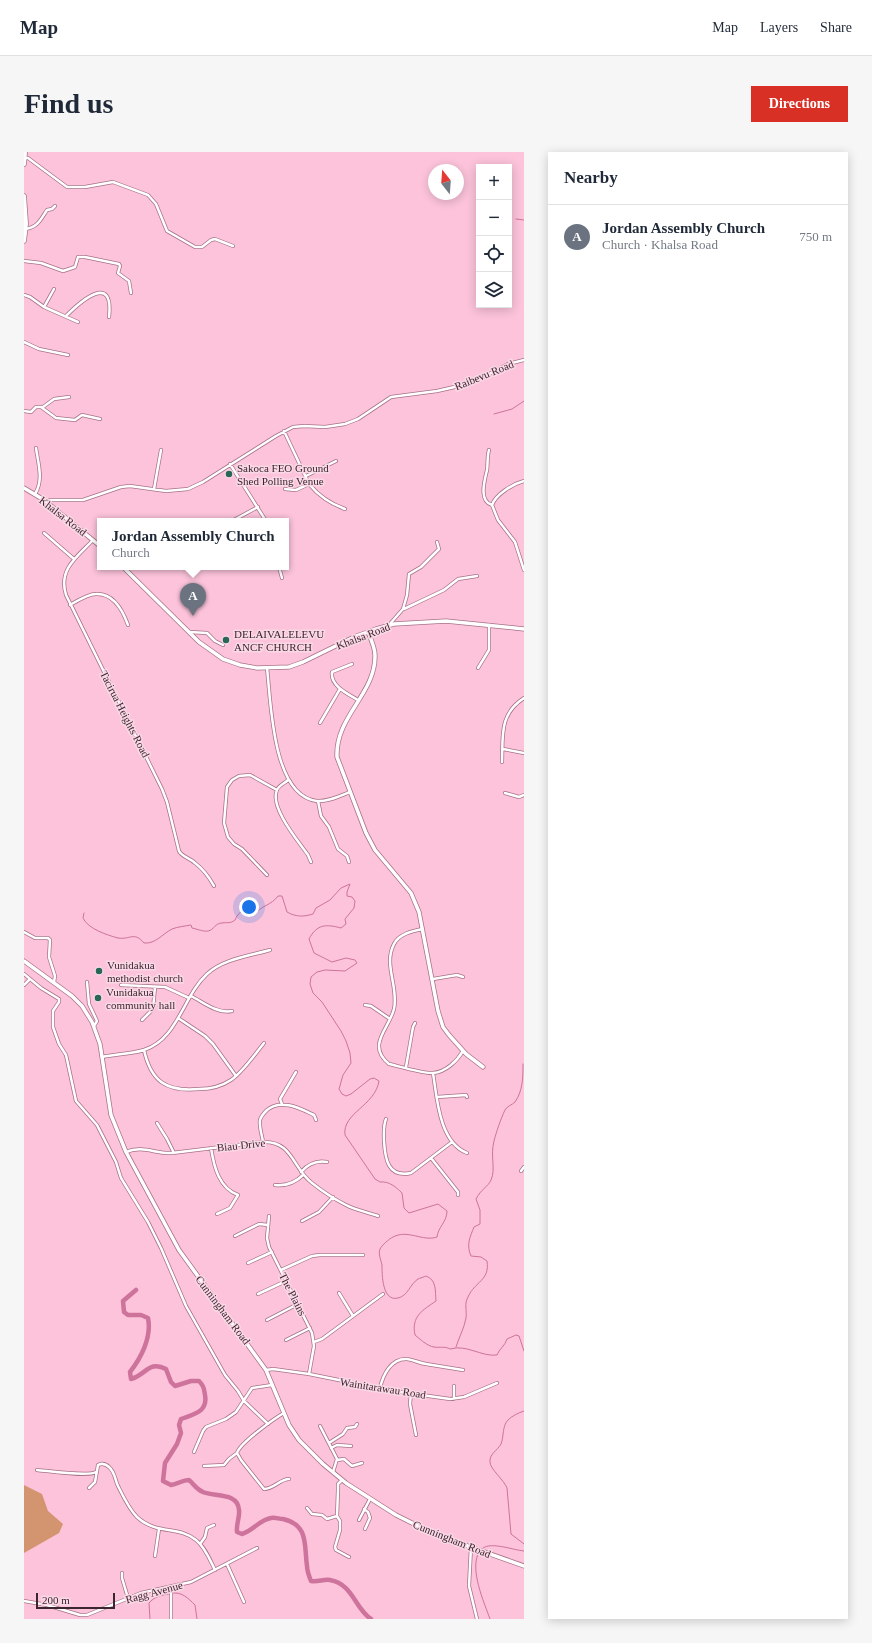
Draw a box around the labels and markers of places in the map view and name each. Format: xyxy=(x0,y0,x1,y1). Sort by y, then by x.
place label: Sakoca FEO Ground Shed Polling Venue xyxy=(237,462,329,487)
marker: Sakoca FEO Ground Shed Polling Venue xyxy=(224,469,234,479)
pin: A xyxy=(180,583,206,616)
place label: DELAIVALELEVU ANCF CHURCH xyxy=(234,628,324,653)
marker: DELAIVALELEVU ANCF CHURCH xyxy=(221,635,231,645)
place label: Vunidakua methodist church xyxy=(107,959,184,984)
marker: Vunidakua methodist church xyxy=(94,966,104,976)
place label: Vunidakua community hall xyxy=(106,986,175,1011)
marker: Vunidakua community hall xyxy=(93,993,103,1003)

